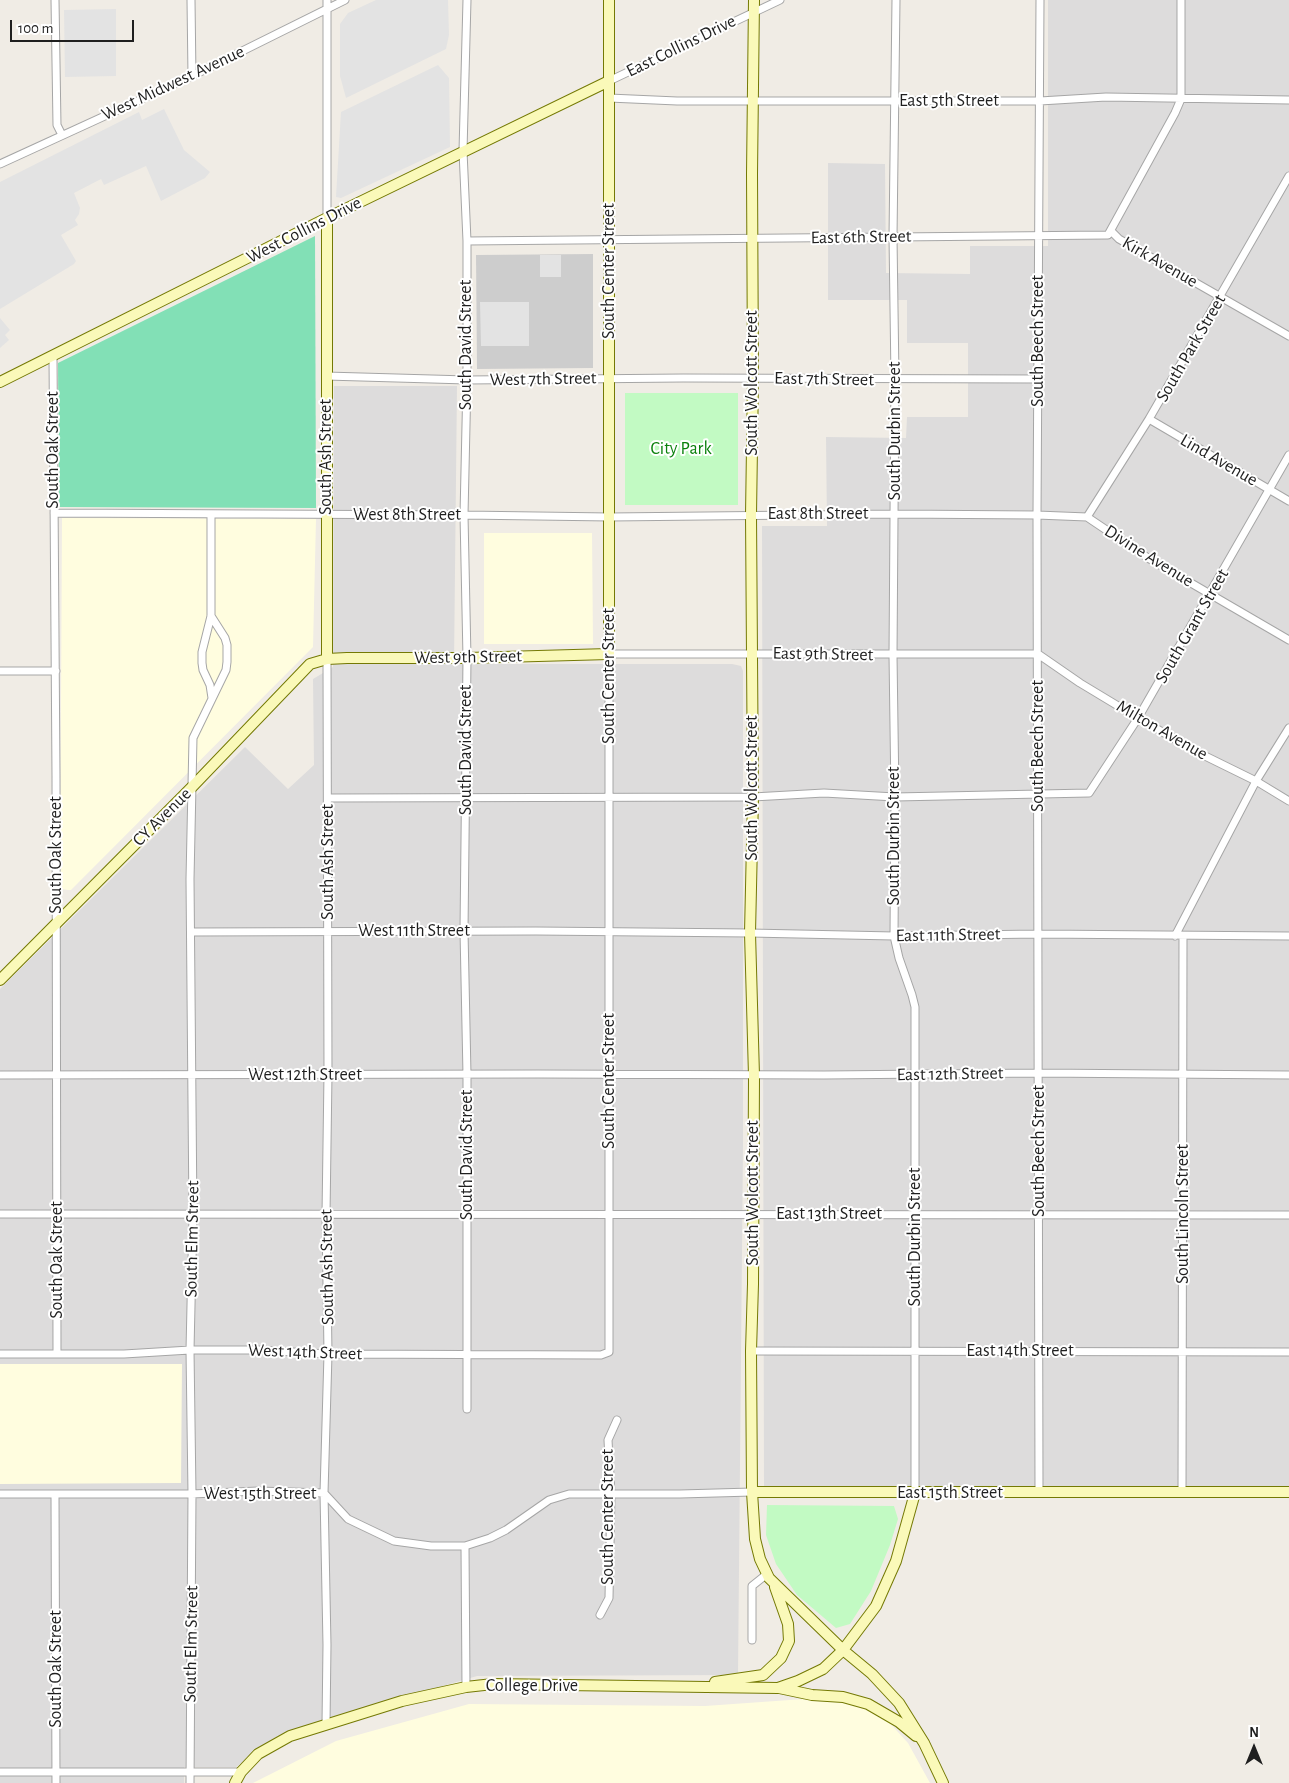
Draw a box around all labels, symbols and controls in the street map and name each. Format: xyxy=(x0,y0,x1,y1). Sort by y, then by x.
scale bar xyxy=(12,10,136,42)
street label: East Collins Drive xyxy=(623,10,739,82)
text: 100 m xyxy=(18,21,53,36)
street label: West Midwest Avenue xyxy=(98,40,248,126)
street label: East 5th Street xyxy=(899,90,999,112)
street label: West Collins Drive xyxy=(243,192,365,268)
street label: South Center Street xyxy=(598,203,620,339)
street label: East 6th Street xyxy=(810,225,912,249)
street label: Kirk Avenue xyxy=(1118,232,1202,292)
street label: South Beech Street xyxy=(1027,275,1049,407)
street label: South David Street xyxy=(455,280,477,410)
street label: South Park Street xyxy=(1151,290,1231,406)
street label: South Wolcott Street xyxy=(741,310,763,456)
street label: South Durbin Street xyxy=(884,362,906,500)
street label: West 7th Street xyxy=(489,367,597,391)
street label: East 7th Street xyxy=(774,367,874,391)
street label: South Oak Street xyxy=(42,391,64,509)
street label: South Ash Street xyxy=(315,399,337,515)
street label: Lind Avenue xyxy=(1176,429,1262,491)
park label: City Park xyxy=(650,438,712,460)
street label: East 8th Street xyxy=(768,503,868,525)
street label: West 8th Street xyxy=(353,504,461,526)
street label: Divine Avenue xyxy=(1100,520,1198,592)
street label: South Grant Street xyxy=(1150,565,1234,687)
street label: South Center Street xyxy=(598,608,620,744)
street label: East 9th Street xyxy=(772,642,874,666)
street label: West 9th Street xyxy=(414,645,522,669)
street label: South Beech Street xyxy=(1027,680,1049,812)
street label: South David Street xyxy=(455,685,477,815)
street label: Milton Avenue xyxy=(1112,695,1212,765)
street label: South Wolcott Street xyxy=(741,715,763,861)
street label: South Durbin Street xyxy=(883,767,905,905)
street label: CY Avenue xyxy=(128,783,196,851)
street label: South Oak Street xyxy=(45,796,67,914)
street label: South Ash Street xyxy=(317,804,339,920)
street label: West 11th Street xyxy=(358,920,470,942)
street label: East 11th Street xyxy=(895,923,1001,947)
street label: South Center Street xyxy=(598,1013,620,1149)
street label: East 12th Street xyxy=(896,1062,1004,1086)
street label: West 12th Street xyxy=(248,1064,362,1086)
street label: South Beech Street xyxy=(1028,1085,1050,1217)
street label: South David Street xyxy=(456,1090,478,1220)
street label: South Wolcott Street xyxy=(742,1120,764,1266)
street label: South Lincoln Street xyxy=(1172,1144,1194,1284)
street label: South Durbin Street xyxy=(904,1168,926,1306)
street label: South Elm Street xyxy=(180,1180,204,1298)
street label: South Oak Street xyxy=(46,1201,68,1319)
street label: East 13th Street xyxy=(776,1203,882,1225)
street label: South Ash Street xyxy=(315,1209,339,1325)
street label: West 14th Street xyxy=(248,1339,362,1365)
street label: East 14th Street xyxy=(966,1340,1074,1362)
street label: South Center Street xyxy=(597,1449,619,1585)
street label: East 15th Street xyxy=(897,1482,1003,1504)
street label: West 15th Street xyxy=(203,1483,317,1505)
street label: South Elm Street xyxy=(179,1585,203,1703)
street label: South Oak Street xyxy=(45,1610,67,1728)
street label: College Drive xyxy=(486,1675,578,1697)
north arrow xyxy=(1229,1723,1279,1773)
text: N xyxy=(1249,1726,1259,1740)

